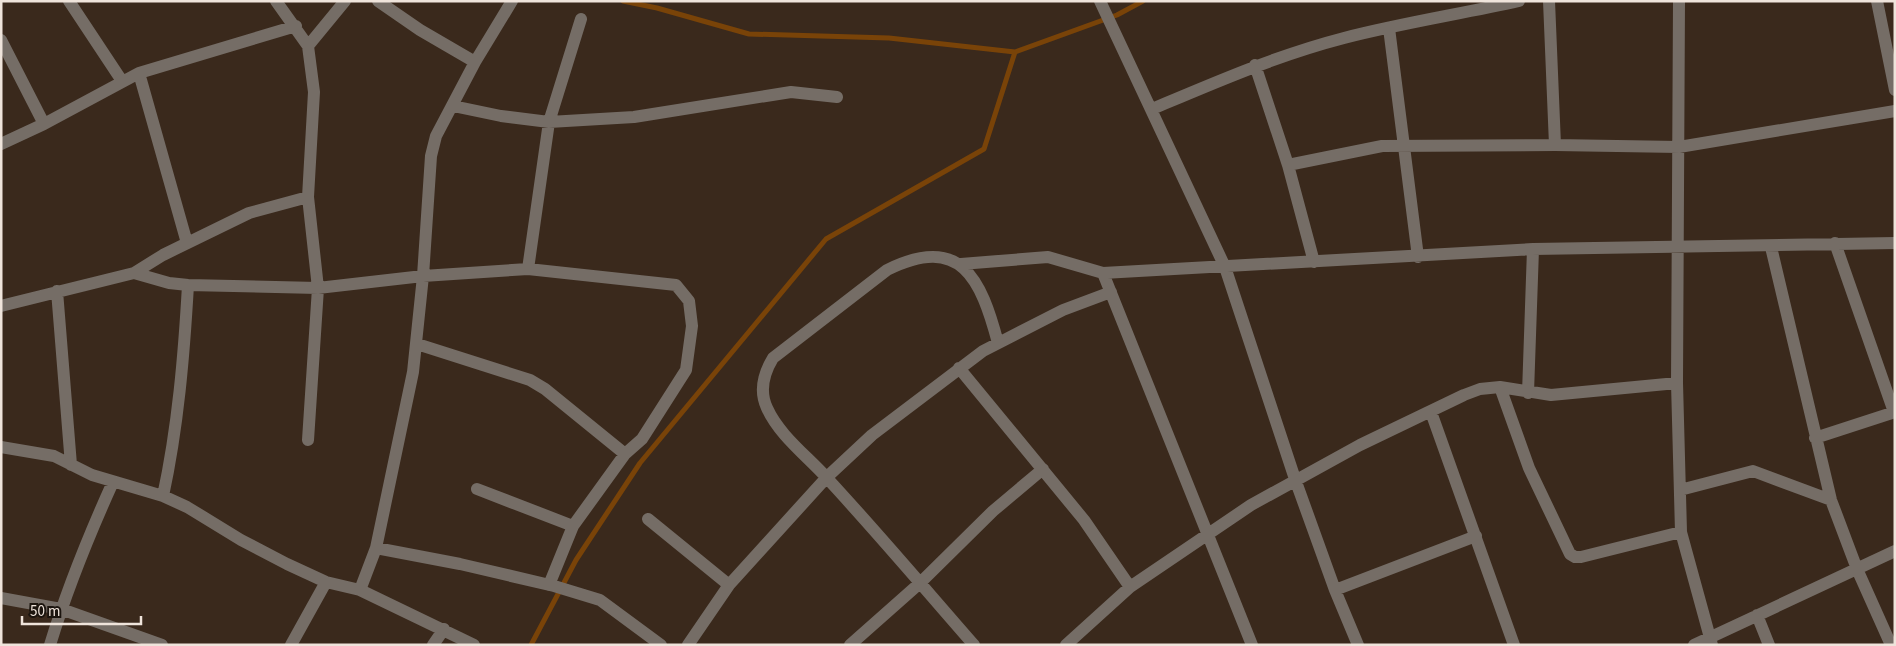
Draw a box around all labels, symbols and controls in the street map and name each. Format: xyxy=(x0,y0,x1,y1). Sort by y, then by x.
scale bar xyxy=(22,594,141,626)
text: 50 m xyxy=(30,601,60,622)

